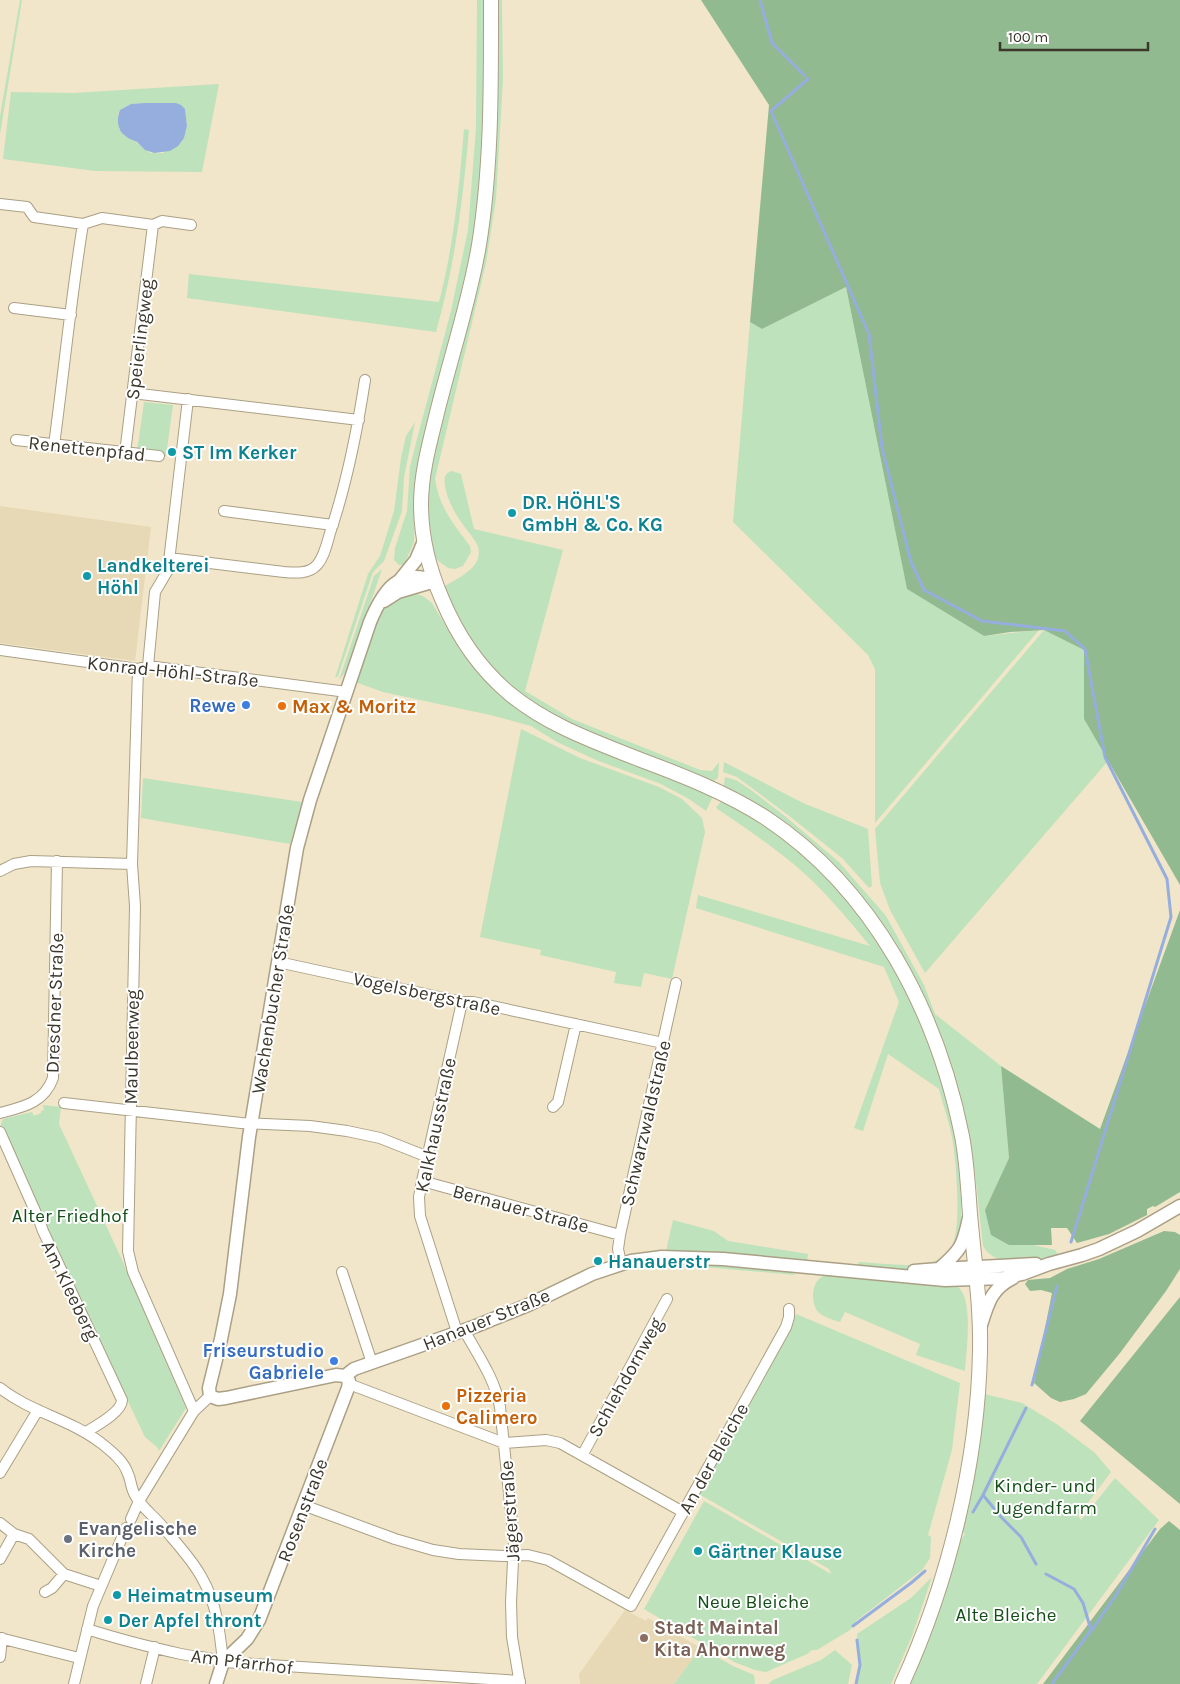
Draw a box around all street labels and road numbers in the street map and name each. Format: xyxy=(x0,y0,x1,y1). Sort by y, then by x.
street label: Speierlingweg xyxy=(122,277,158,401)
street label: Renettenpfad xyxy=(27,432,146,466)
street label: Konrad-Höhl-Straße xyxy=(86,652,260,692)
street label: Wachenbucher Straße xyxy=(247,903,299,1096)
street label: Dresdner Straße xyxy=(42,932,68,1074)
street label: Vogelsbergstraße xyxy=(351,968,503,1020)
street label: Maulbeerweg xyxy=(120,989,144,1105)
street label: Schwarzwaldstraße xyxy=(616,1038,676,1208)
street label: Kalkhausstraße xyxy=(411,1056,461,1195)
street label: Bernauer Straße xyxy=(450,1180,591,1238)
street label: Am Kleeberg xyxy=(37,1237,104,1344)
street label: Hanauer Straße xyxy=(420,1284,553,1355)
street label: Schlehdornweg xyxy=(584,1314,668,1441)
street label: An der Bleiche xyxy=(674,1399,753,1518)
street label: Rosenstraße xyxy=(273,1455,333,1565)
street label: Jägerstraße xyxy=(495,1460,525,1562)
street label: Am Pfarrhof xyxy=(190,1645,295,1679)

